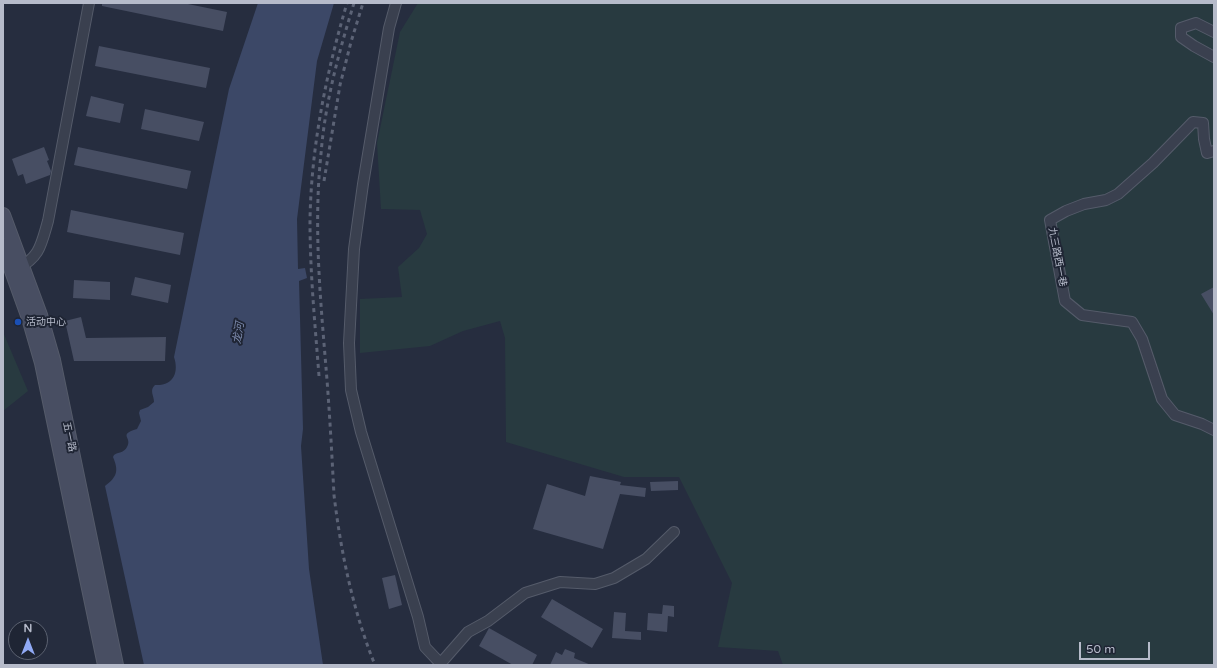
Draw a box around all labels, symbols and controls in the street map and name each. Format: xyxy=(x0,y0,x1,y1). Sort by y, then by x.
street label: 九三路西一巷 xyxy=(1045,226,1069,288)
place label: 活动中心 xyxy=(26,316,66,328)
marker: 活动中心 xyxy=(13,317,23,327)
water label: 龙河 xyxy=(231,321,247,345)
street label: 五一路 xyxy=(60,421,78,453)
north arrow xyxy=(8,620,48,660)
text: N xyxy=(24,622,32,635)
scale bar xyxy=(1081,634,1152,660)
text: 50 m xyxy=(1086,642,1115,656)

